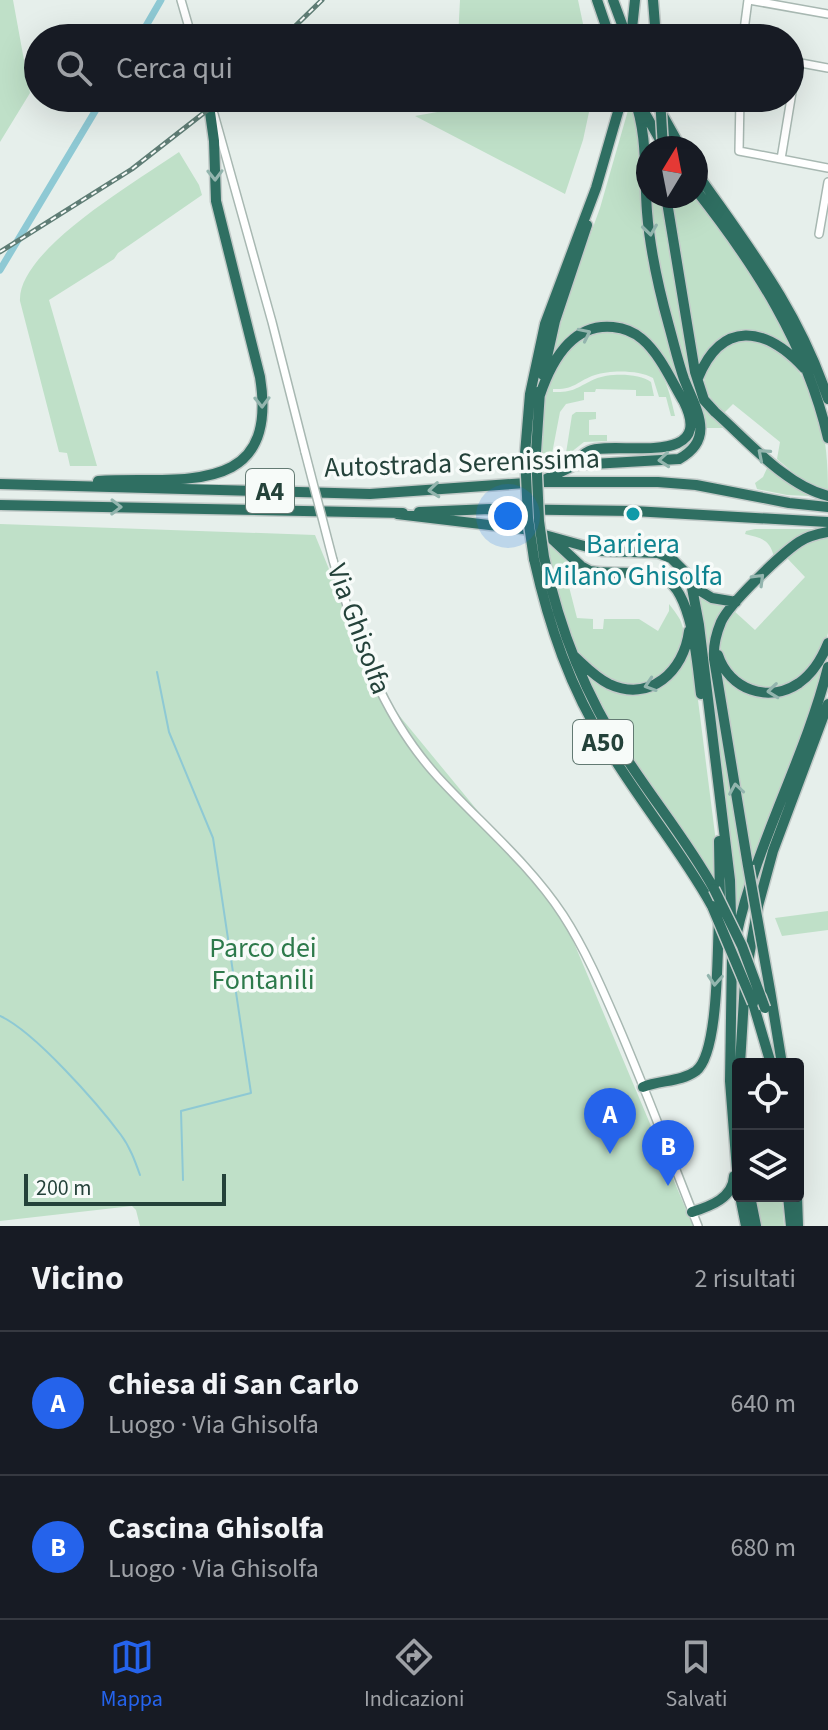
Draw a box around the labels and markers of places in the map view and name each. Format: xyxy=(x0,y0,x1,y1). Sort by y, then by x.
marker: Barriera Milano Ghisolfa xyxy=(624,505,642,523)
place label: Barriera Milano Ghisolfa xyxy=(543,524,723,596)
pin: A xyxy=(584,1088,636,1154)
pin: B xyxy=(642,1120,694,1186)

